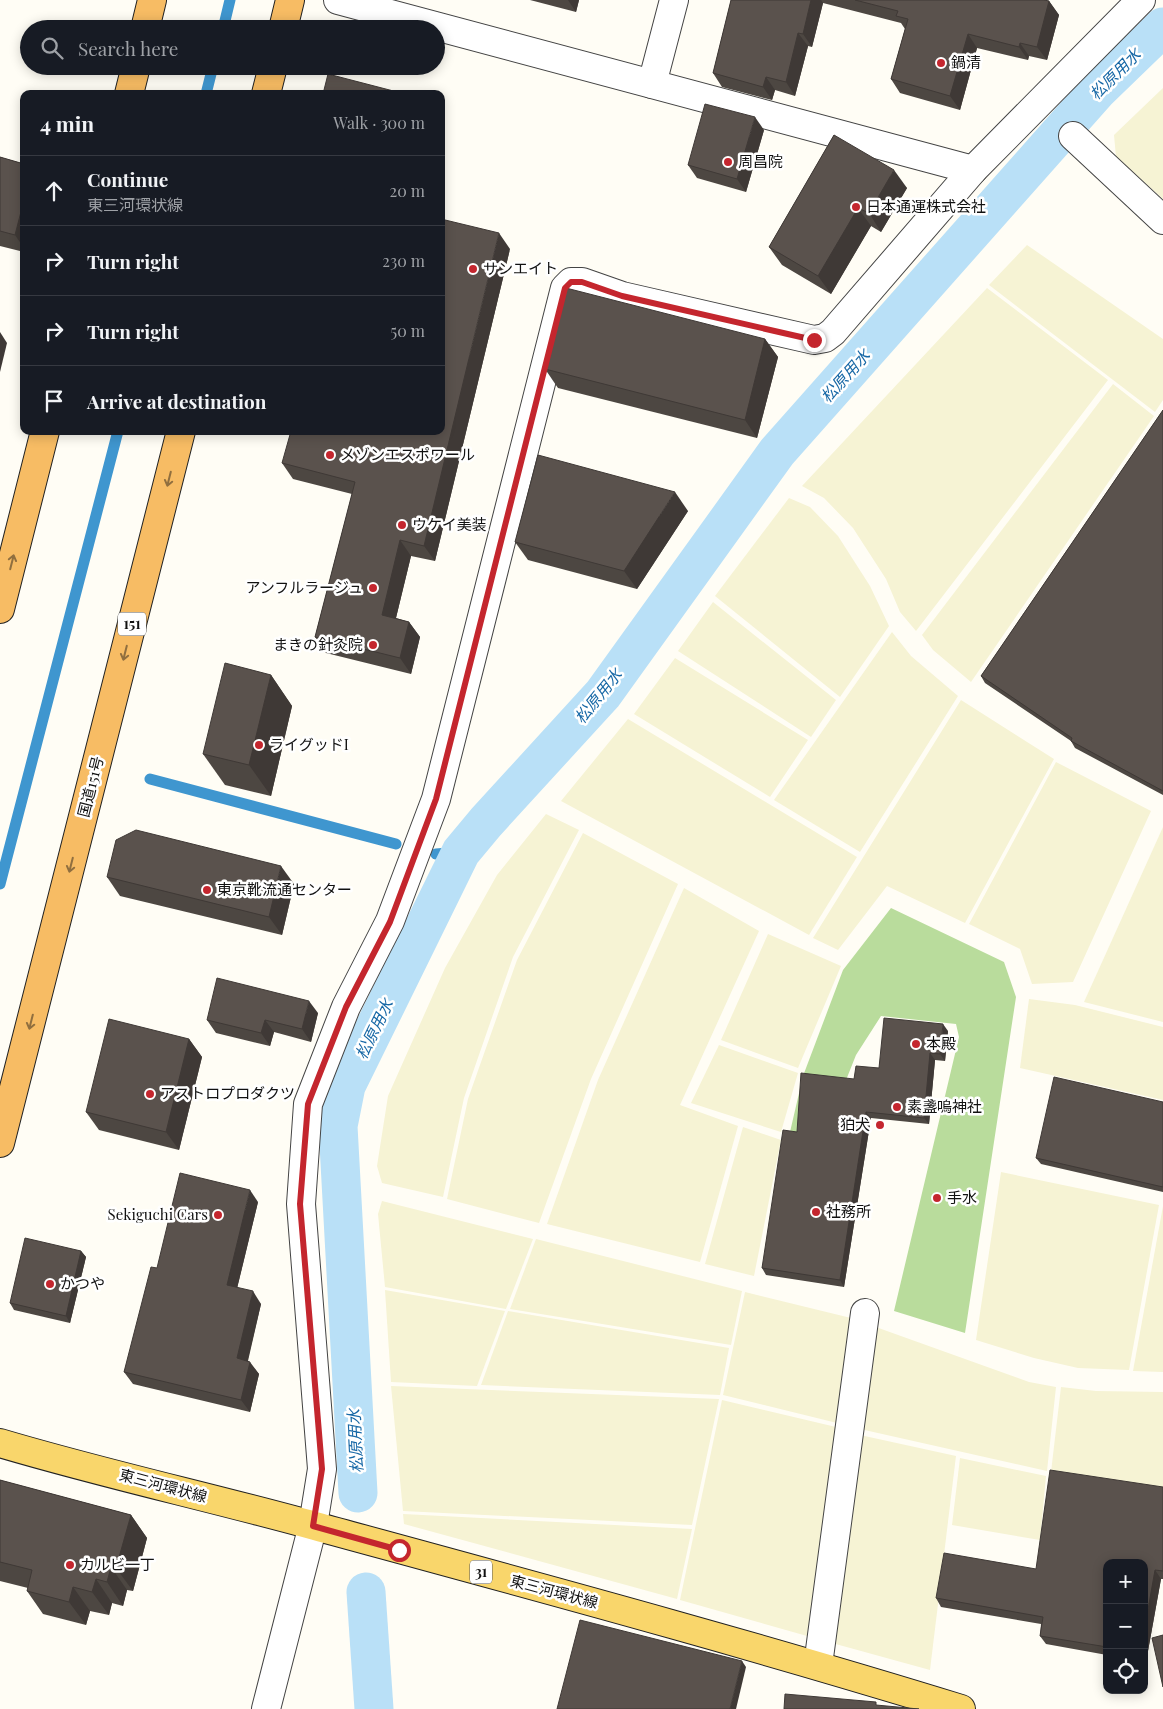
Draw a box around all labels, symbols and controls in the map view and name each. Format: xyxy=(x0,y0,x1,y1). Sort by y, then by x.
search box xyxy=(20,20,445,75)
icon: search xyxy=(38,34,66,62)
text: Search here xyxy=(78,35,178,61)
water label: 松原用水 xyxy=(1085,42,1146,104)
place label: 鍋清 xyxy=(951,52,981,72)
marker: 鍋清 xyxy=(935,57,947,69)
text: 4 min xyxy=(40,109,94,137)
text: Walk · 300 m xyxy=(333,112,425,133)
place label: 周昌院 xyxy=(738,151,783,171)
marker: 周昌院 xyxy=(722,156,734,168)
text: Continue xyxy=(87,166,168,192)
icon: ahead xyxy=(40,177,68,205)
text: 20 m xyxy=(390,180,425,201)
text: 東三河環状線 xyxy=(87,194,183,215)
place label: 日本通運株式会社 xyxy=(866,196,986,216)
marker: 日本通運株式会社 xyxy=(850,201,862,213)
icon: right xyxy=(40,247,68,275)
text: Turn right xyxy=(87,248,179,274)
text: 230 m xyxy=(382,250,425,271)
place label: サンエイト xyxy=(483,258,558,278)
marker: サンエイト xyxy=(467,263,479,275)
icon: right xyxy=(40,317,68,345)
text: Turn right xyxy=(87,318,179,344)
text: 50 m xyxy=(391,320,425,341)
route end xyxy=(803,329,826,352)
water label: 松原用水 xyxy=(815,343,875,406)
icon: arrive xyxy=(40,387,68,415)
text: Arrive at destination xyxy=(87,388,267,414)
place label: メゾンエスポワール xyxy=(340,444,475,464)
marker: メゾンエスポワール xyxy=(324,449,336,461)
one-way arrow xyxy=(164,470,173,486)
place label: ウケイ美装 xyxy=(412,514,487,534)
marker: ウケイ美装 xyxy=(396,519,408,531)
one-way arrow xyxy=(8,554,17,570)
place label: アンフルラージュ xyxy=(245,577,363,597)
marker: アンフルラージュ xyxy=(367,582,379,594)
road number: 151 xyxy=(118,612,146,636)
place label: まきの針灸院 xyxy=(273,634,363,654)
marker: まきの針灸院 xyxy=(367,639,379,651)
one-way arrow xyxy=(120,645,129,661)
water label: 松原用水 xyxy=(569,663,627,727)
place label: ライグッドI xyxy=(269,734,349,754)
marker: ライグッドI xyxy=(253,739,265,751)
street label: 国道151号 xyxy=(73,754,107,819)
one-way arrow xyxy=(66,856,76,872)
place label: 東京靴流通センター xyxy=(217,879,352,899)
marker: 東京靴流通センター xyxy=(201,884,213,896)
water label: 松原用水 xyxy=(350,994,398,1062)
one-way arrow xyxy=(26,1013,35,1029)
place label: 本殿 xyxy=(926,1033,956,1053)
marker: 本殿 xyxy=(910,1038,922,1050)
place label: アストロプロダクツ xyxy=(160,1083,295,1103)
marker: アストロプロダクツ xyxy=(144,1088,156,1100)
place label: 素盞嗚神社 xyxy=(907,1096,982,1116)
marker: 素盞嗚神社 xyxy=(891,1101,903,1113)
place label: 狛犬 xyxy=(840,1114,870,1134)
marker: 狛犬 xyxy=(874,1119,886,1131)
place label: 手水 xyxy=(947,1187,977,1207)
marker: 手水 xyxy=(931,1192,943,1204)
place label: 社務所 xyxy=(826,1201,871,1221)
place label: Sekiguchi Cars xyxy=(108,1204,208,1224)
marker: 社務所 xyxy=(810,1206,822,1218)
marker: Sekiguchi Cars xyxy=(212,1209,224,1221)
place label: かつや xyxy=(60,1273,105,1293)
marker: かつや xyxy=(44,1278,56,1290)
water label: 松原用水 xyxy=(342,1407,367,1474)
street label: 東三河環状線 xyxy=(117,1464,209,1506)
route start xyxy=(388,1539,411,1562)
place label: カルビ一丁 xyxy=(80,1554,155,1574)
marker: カルビ一丁 xyxy=(64,1559,76,1571)
map controls xyxy=(1103,1559,1148,1694)
button: + xyxy=(1103,1559,1148,1604)
road number: 31 xyxy=(470,1560,492,1584)
street label: 東三河環状線 xyxy=(508,1570,600,1612)
button: − xyxy=(1103,1604,1148,1649)
button: locate xyxy=(1103,1649,1148,1694)

